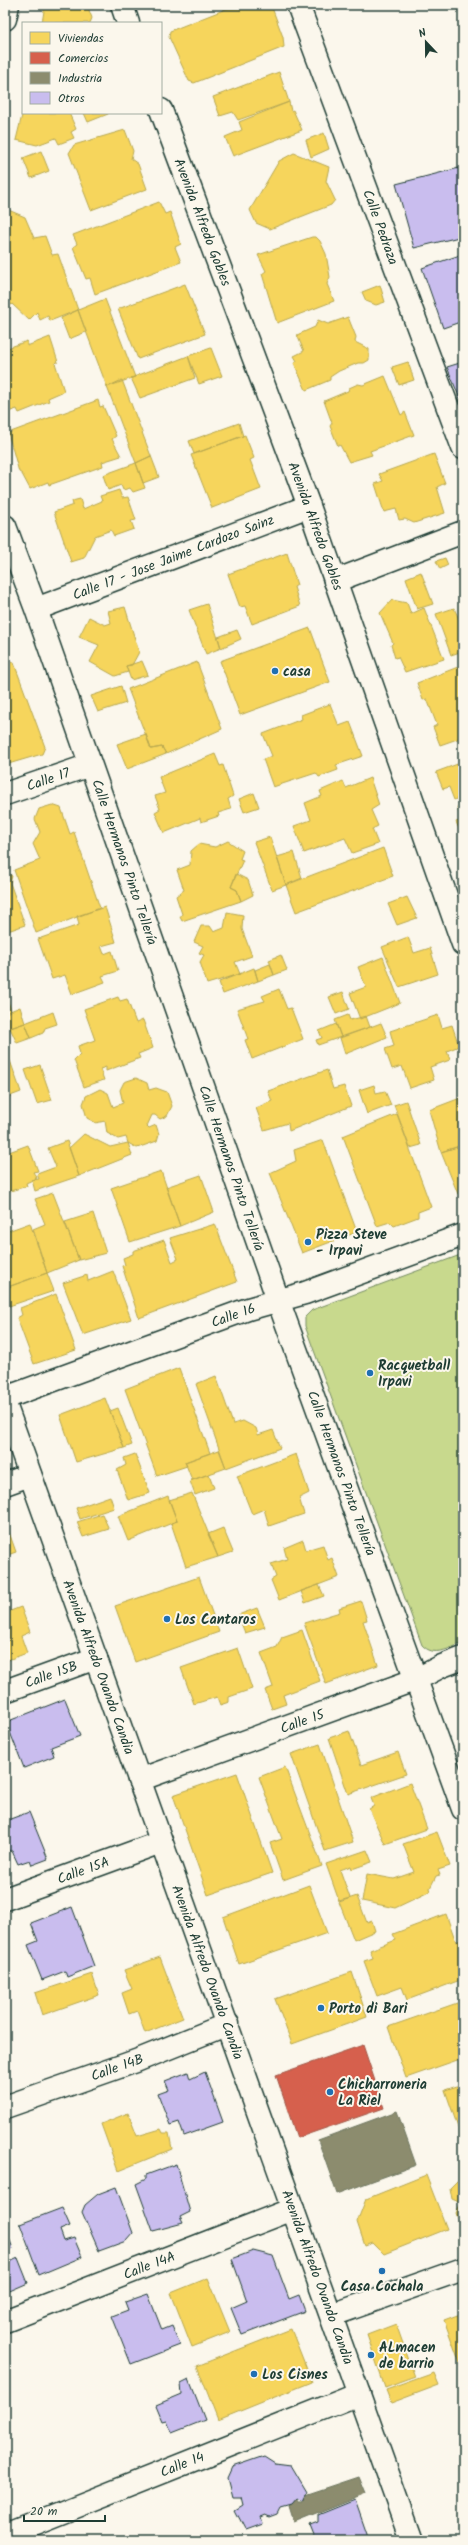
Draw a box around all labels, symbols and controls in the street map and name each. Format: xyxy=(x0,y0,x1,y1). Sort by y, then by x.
legend xyxy=(22,22,162,114)
north arrow xyxy=(406,22,446,62)
text: N xyxy=(416,24,429,43)
text: Viviendas xyxy=(58,29,104,48)
text: Comercios xyxy=(58,49,108,68)
text: Industria xyxy=(58,69,102,88)
text: Otros xyxy=(58,89,85,108)
street label: Avenida Alfredo Gobles xyxy=(167,155,237,290)
street label: Calle Pedraza xyxy=(356,187,404,268)
street label: Avenida Alfredo Gobles xyxy=(282,459,349,594)
street label: Calle 17 - Jose Jaime Cardozo Sainz xyxy=(69,509,277,607)
place label: casa xyxy=(283,661,311,683)
marker: casa xyxy=(270,666,280,676)
street label: Calle 17 xyxy=(24,762,73,798)
street label: Calle Hermanos Pinto Tellería xyxy=(85,776,163,948)
street label: Calle Hermanos Pinto Tellería xyxy=(192,1082,270,1254)
place label: Pizza Steve - Irpavi xyxy=(316,1224,387,1262)
marker: Pizza Steve - Irpavi xyxy=(303,1237,313,1247)
street label: Calle 16 xyxy=(208,1298,259,1334)
place label: Racquetball Irpavi xyxy=(378,1355,450,1393)
marker: Racquetball Irpavi xyxy=(365,1368,375,1378)
street label: Calle Hermanos Pinto Tellería xyxy=(301,1388,381,1559)
street label: Avenida Alfredo Ovando Candia xyxy=(56,1577,140,1758)
place label: Los Cantaros xyxy=(175,1609,256,1631)
marker: Los Cantaros xyxy=(162,1614,172,1624)
street label: Calle 15B xyxy=(22,1655,81,1695)
street label: Calle 15 xyxy=(277,1703,329,1740)
street label: Calle 15A xyxy=(54,1851,113,1891)
street label: Avenida Alfredo Ovando Candia xyxy=(165,1882,249,2063)
place label: Porto di Bari xyxy=(329,1998,408,2020)
marker: Porto di Bari xyxy=(316,2003,326,2013)
street label: Calle 14B xyxy=(88,2048,147,2088)
place label: Chicharroneria La Riel xyxy=(338,2074,427,2112)
marker: Chicharroneria La Riel xyxy=(325,2087,335,2097)
street label: Avenida Alfredo Ovando Candia xyxy=(275,2187,359,2368)
street label: Calle 14A xyxy=(120,2246,179,2286)
marker: Casa Cochala xyxy=(377,2266,387,2276)
place label: Casa Cochala xyxy=(341,2276,423,2298)
place label: ALmacen de barrio xyxy=(379,2337,436,2375)
marker: ALmacen de barrio xyxy=(366,2350,376,2360)
place label: Los Cisnes xyxy=(262,2364,328,2386)
marker: Los Cisnes xyxy=(249,2369,259,2379)
street label: Calle 14 xyxy=(157,2446,208,2484)
scale bar xyxy=(24,2497,105,2523)
text: 20 m xyxy=(30,2502,58,2521)

